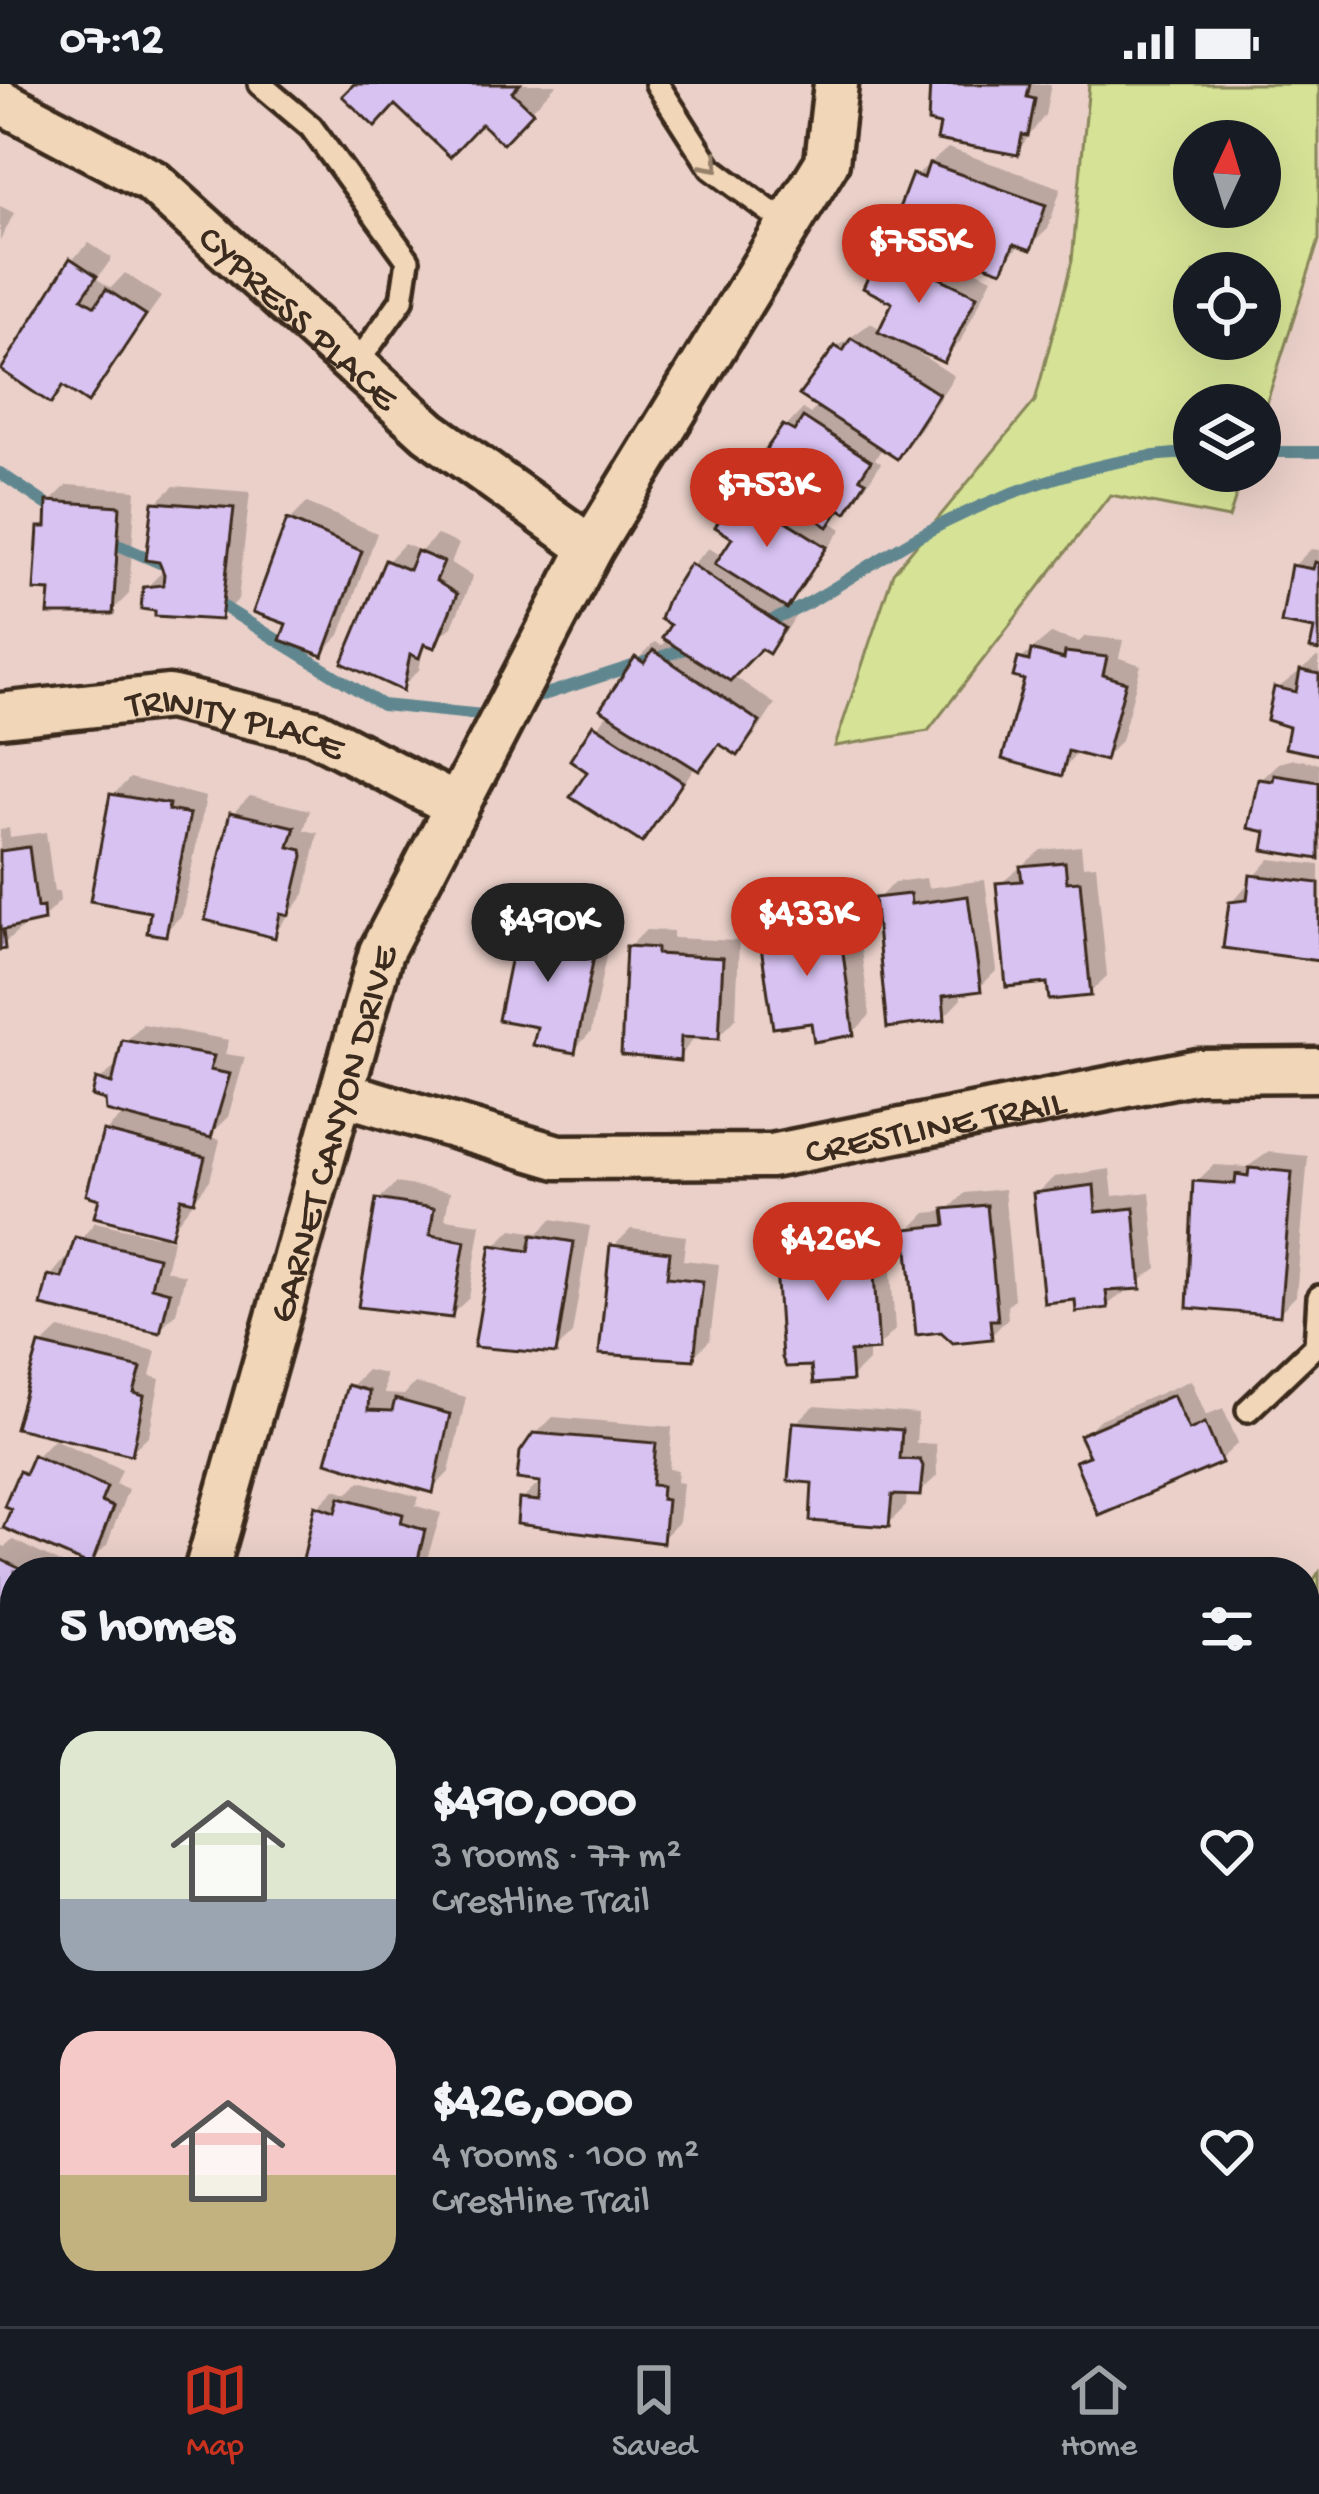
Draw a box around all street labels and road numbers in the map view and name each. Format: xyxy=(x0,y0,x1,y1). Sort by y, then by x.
street label: CYPRESS PLACE xyxy=(186,218,407,425)
street label: TRINITY PLACE xyxy=(122,681,353,775)
street label: GARNET CANYON DRIVE xyxy=(262,940,412,1329)
street label: CRESTLINE TRAIL xyxy=(802,1082,1071,1179)

